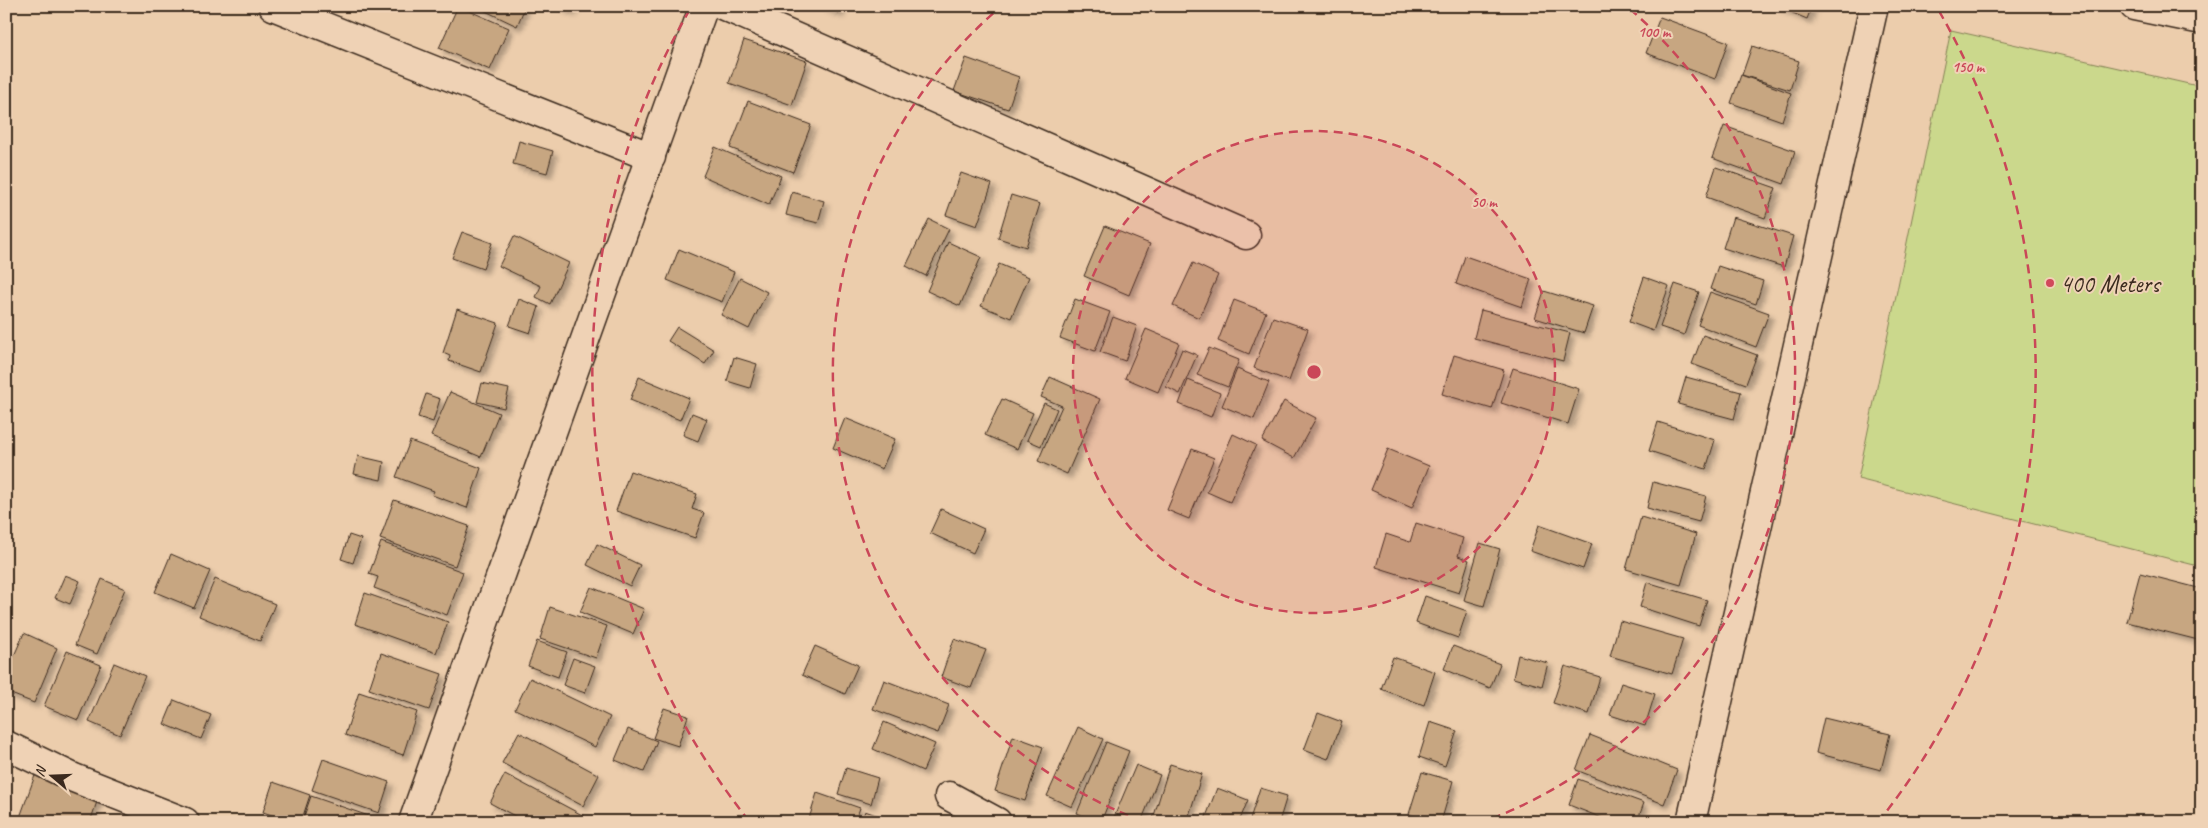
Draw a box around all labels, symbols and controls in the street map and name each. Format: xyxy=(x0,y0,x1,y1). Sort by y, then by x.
text: 100 m xyxy=(1638,23,1672,42)
text: 150 m xyxy=(1952,58,1986,77)
text: 50 m xyxy=(1471,193,1498,212)
place label: 400 Meters xyxy=(2060,268,2162,300)
marker: 400 Meters xyxy=(2044,277,2056,289)
centre of rings xyxy=(1305,363,1323,381)
north arrow xyxy=(28,750,78,800)
text: N xyxy=(31,763,50,779)

